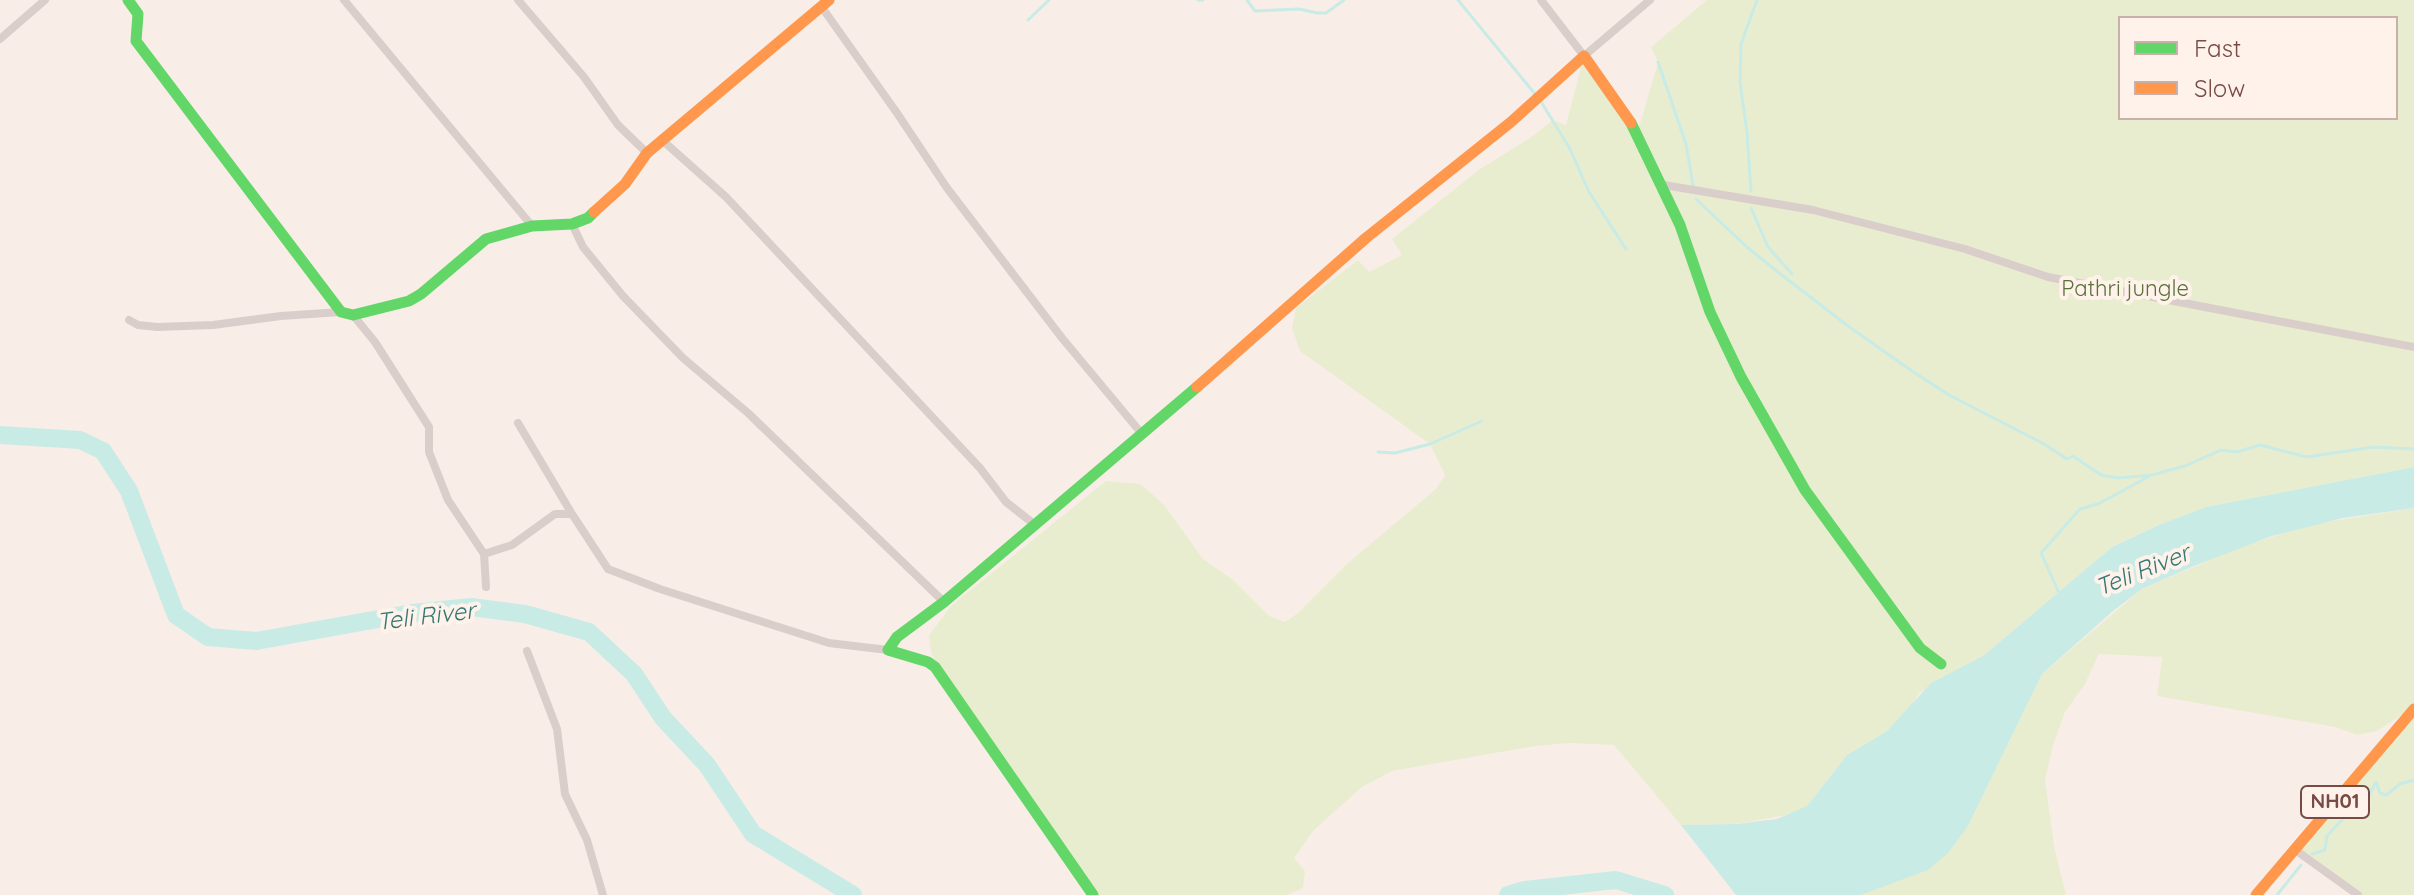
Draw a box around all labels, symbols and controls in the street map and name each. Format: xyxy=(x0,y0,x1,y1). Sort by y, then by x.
legend xyxy=(2118,16,2398,120)
text: Fast xyxy=(2194,33,2241,63)
text: Slow xyxy=(2194,73,2245,103)
park label: Pathri jungle xyxy=(2061,276,2189,302)
water label: Teli River xyxy=(2092,539,2194,603)
water label: Teli River xyxy=(375,597,477,637)
road number: NH01 xyxy=(2301,786,2369,818)

